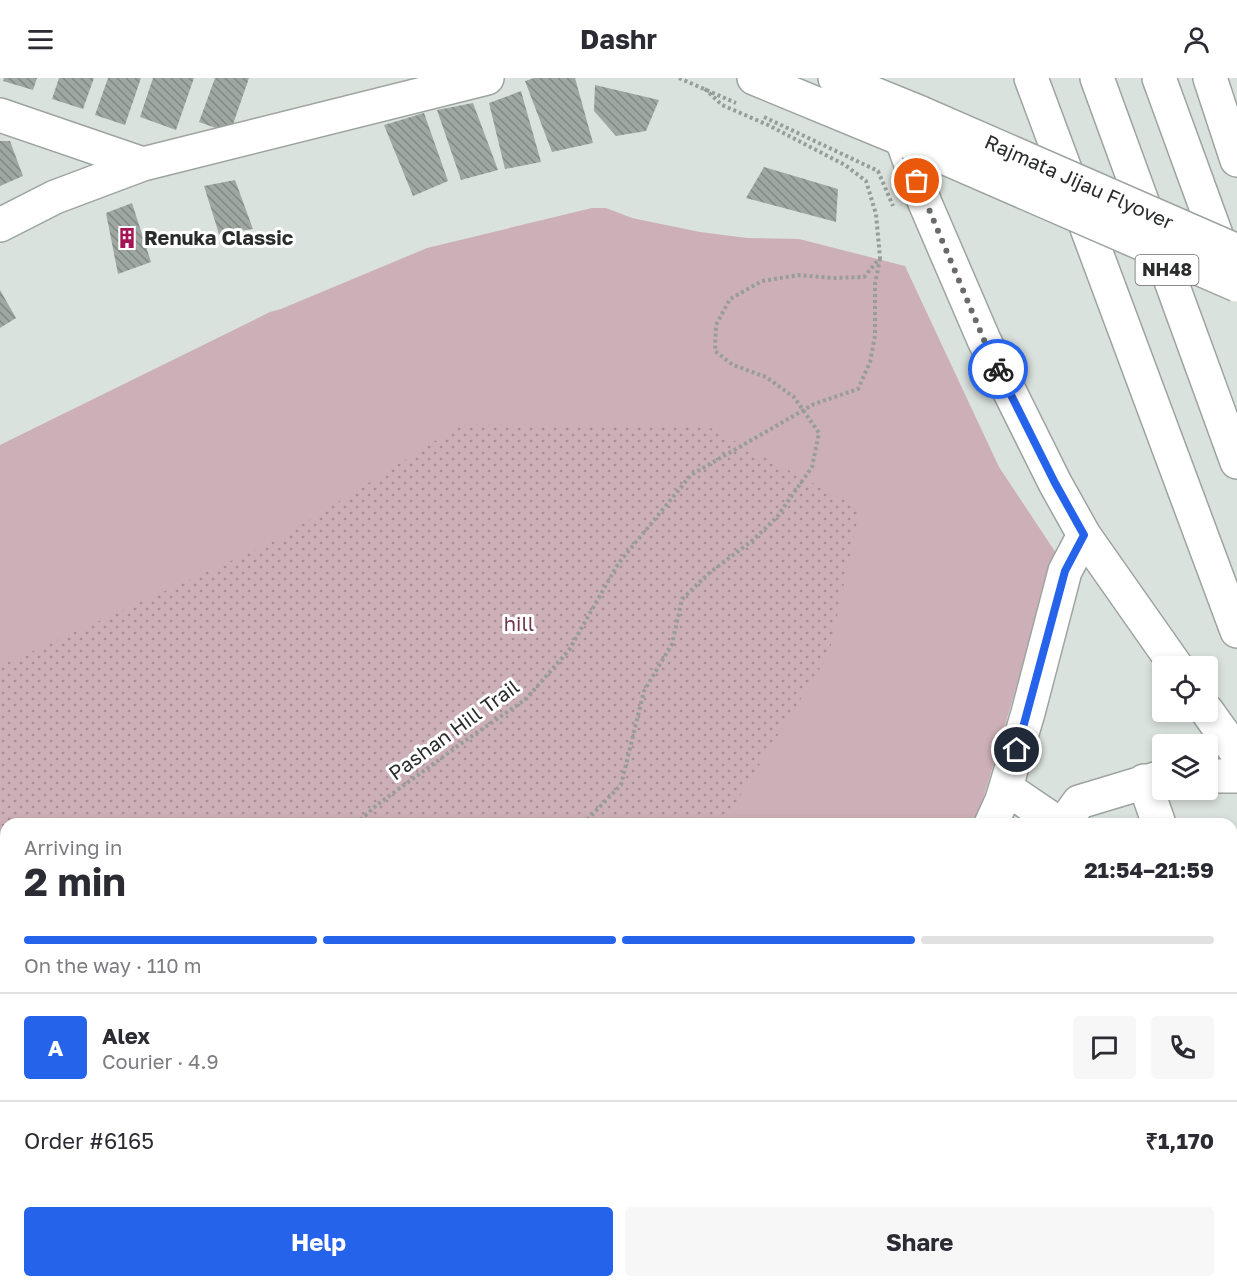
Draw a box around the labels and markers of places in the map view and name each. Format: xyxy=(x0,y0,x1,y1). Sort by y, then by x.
pin xyxy=(891,155,942,206)
place label: Renuka Classic xyxy=(144,225,293,249)
building icon: Renuka Classic xyxy=(115,226,139,250)
pin xyxy=(991,724,1042,775)

